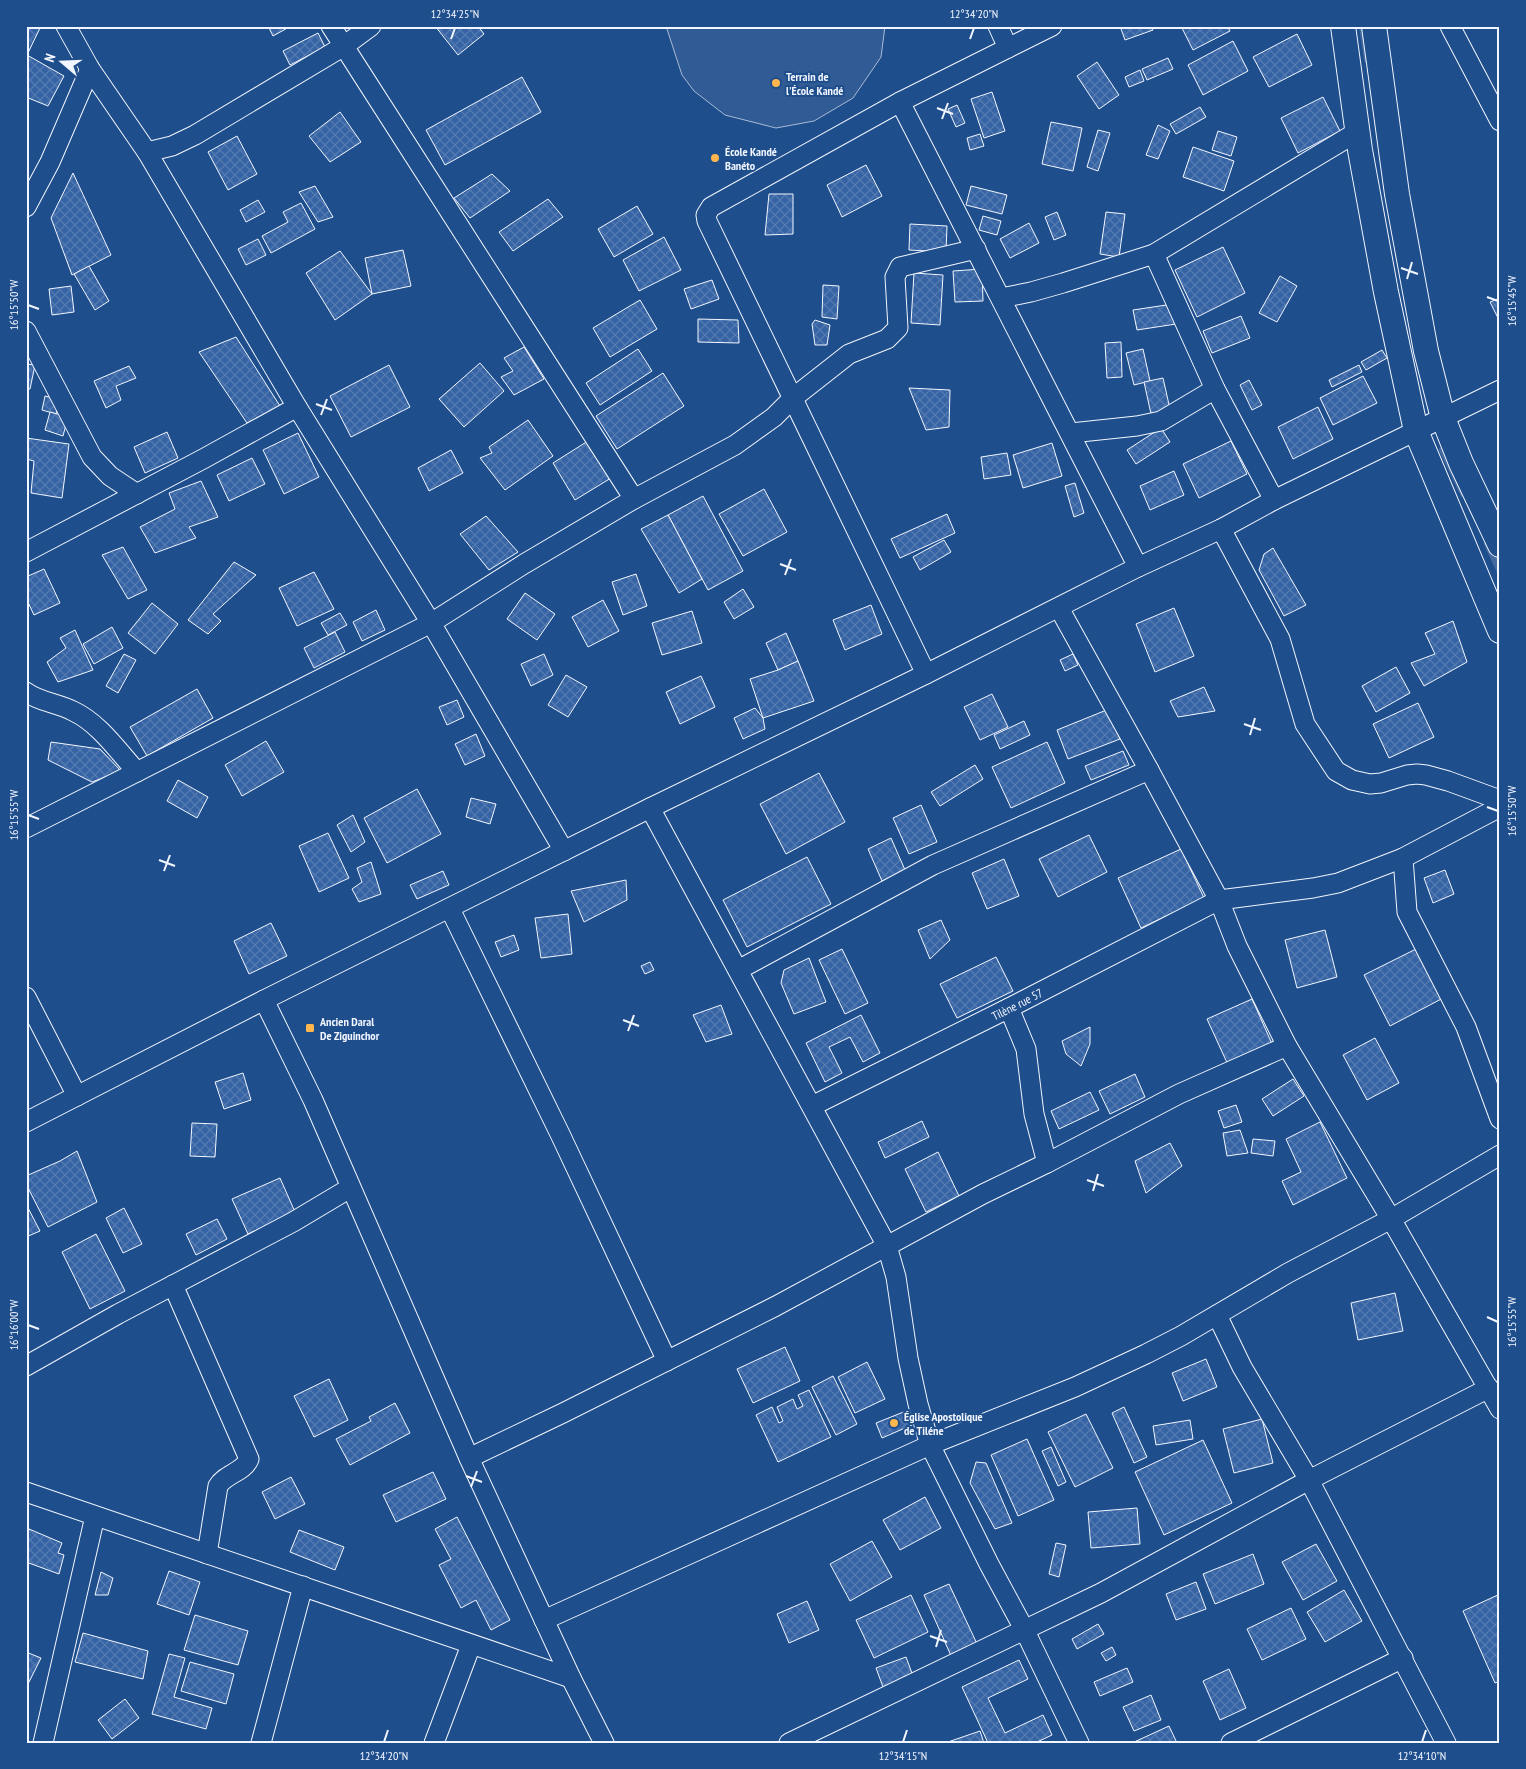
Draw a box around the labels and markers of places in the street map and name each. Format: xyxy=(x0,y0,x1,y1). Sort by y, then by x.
place label: Terrain de l'École Kandé xyxy=(786,69,843,98)
marker: Terrain de l'École Kandé xyxy=(770,77,782,89)
place label: École Kandé Banéto xyxy=(725,144,777,173)
marker: École Kandé Banéto xyxy=(709,152,721,164)
place label: Ancien Daral De Ziguinchor xyxy=(319,1014,380,1043)
marker: Ancien Daral De Ziguinchor xyxy=(304,1022,316,1034)
place label: Église Apostolique de Tiléne xyxy=(904,1409,983,1438)
marker: Église Apostolique de Tiléne xyxy=(888,1417,900,1429)

